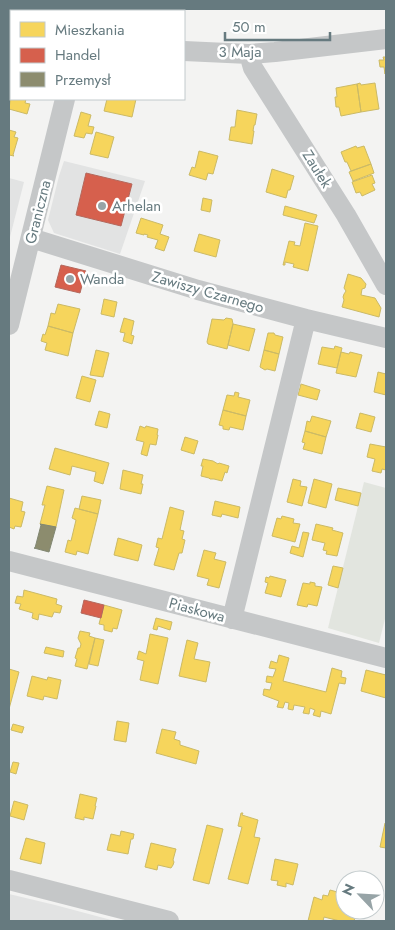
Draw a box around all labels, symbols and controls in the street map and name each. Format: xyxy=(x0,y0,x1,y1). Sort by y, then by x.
legend xyxy=(10,10,185,100)
scale bar xyxy=(225,10,330,42)
text: 50 m xyxy=(232,16,266,38)
text: Mieszkania xyxy=(55,19,125,41)
street label: 3 Maja xyxy=(218,41,262,63)
text: Handel xyxy=(55,44,101,66)
text: Przemysł xyxy=(55,69,111,91)
street label: Zaułek xyxy=(297,146,337,193)
street label: Graniczna xyxy=(19,178,57,246)
place label: Arhelan xyxy=(112,195,161,217)
marker: Arhelan xyxy=(96,200,108,212)
street label: Zawiszy Czarnego xyxy=(149,265,267,319)
place label: Wanda xyxy=(80,268,124,290)
marker: Wanda xyxy=(64,273,76,285)
street label: Piaskowa xyxy=(167,592,227,628)
north arrow xyxy=(335,870,385,920)
text: N xyxy=(337,880,360,899)

